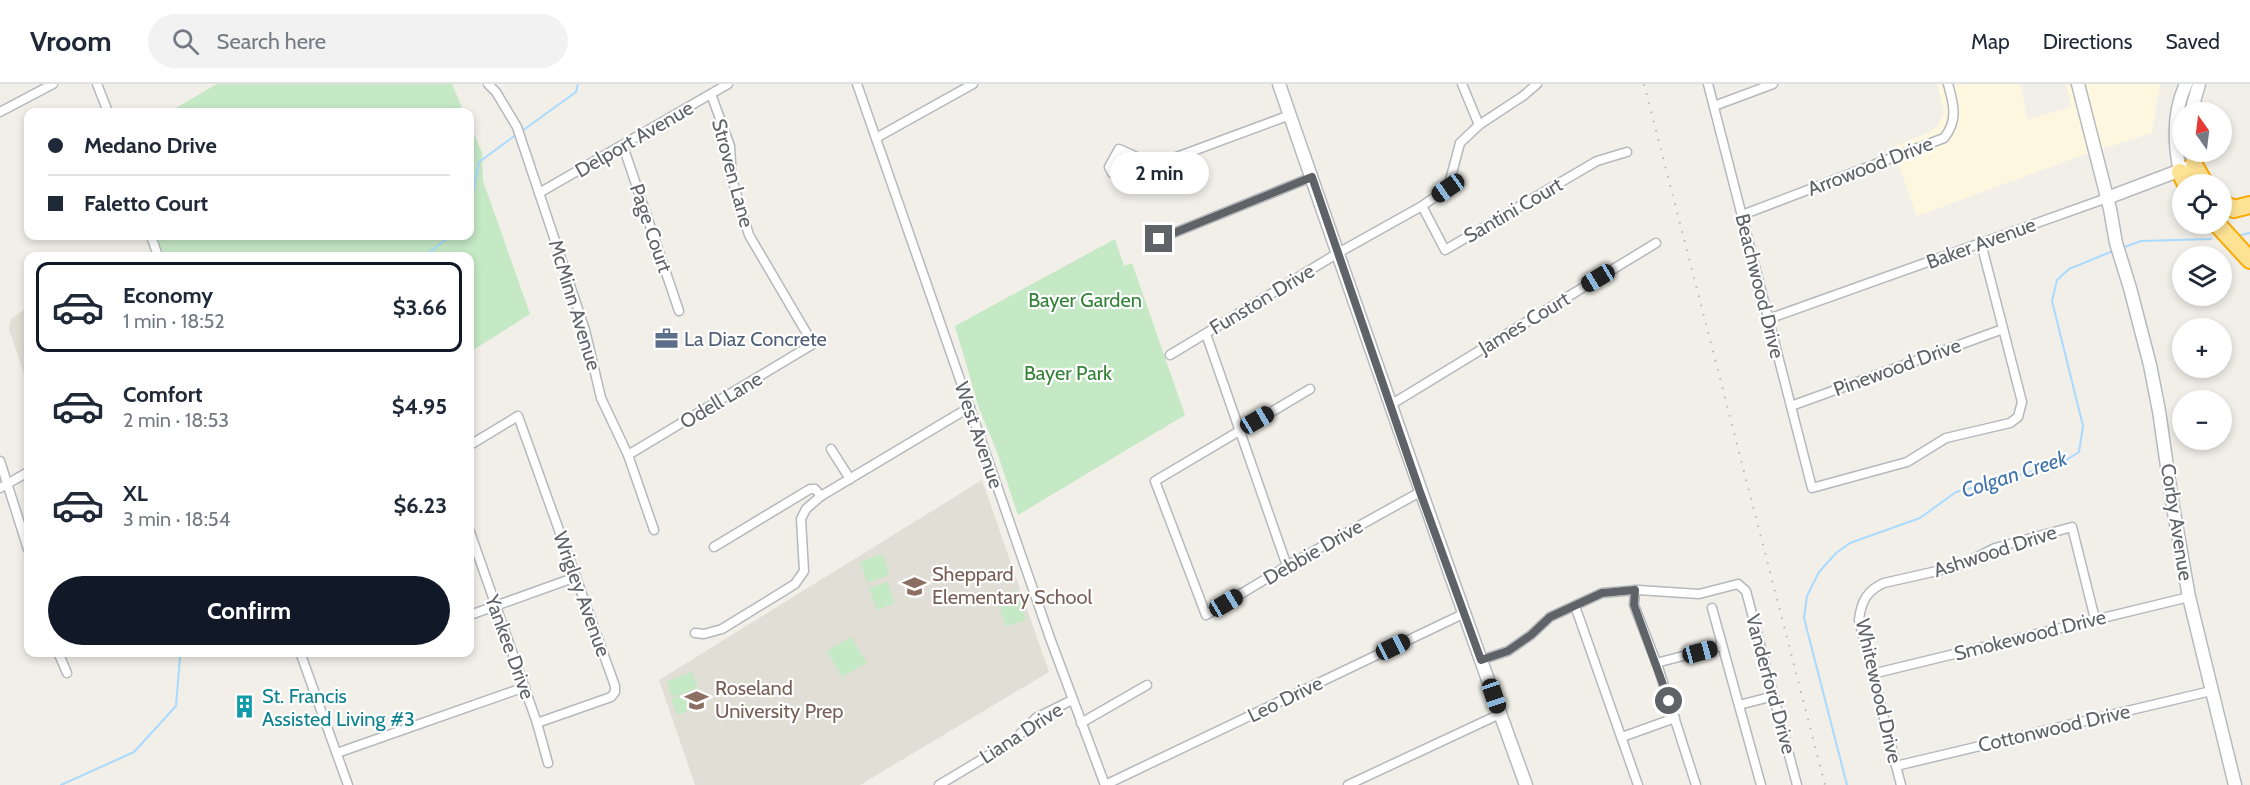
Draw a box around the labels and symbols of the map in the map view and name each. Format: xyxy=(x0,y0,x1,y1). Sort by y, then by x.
street label: Delport Avenue xyxy=(571,95,697,183)
north arrow xyxy=(2172,102,2232,162)
street label: Stroven Lane xyxy=(707,116,759,230)
street label: Arrowood Drive xyxy=(1804,131,1936,201)
callout: 2 min xyxy=(1110,152,1208,194)
car xyxy=(1428,170,1468,206)
street label: Santini Court xyxy=(1459,172,1567,248)
street label: Page Court xyxy=(625,181,677,276)
street label: Beachwood Drive xyxy=(1730,211,1790,361)
street label: Baker Avenue xyxy=(1923,212,2039,274)
route end xyxy=(1145,225,1172,252)
street label: McMinn Avenue xyxy=(544,237,606,373)
street label: Funston Drive xyxy=(1205,258,1319,340)
car xyxy=(1578,261,1618,295)
street label: James Court xyxy=(1473,286,1574,360)
park label: Bayer Garden xyxy=(1028,288,1142,312)
office icon: La Diaz Concrete xyxy=(653,326,679,352)
place label: La Diaz Concrete xyxy=(684,327,827,351)
street label: Pinewood Drive xyxy=(1830,333,1964,401)
park label: Bayer Park xyxy=(1024,361,1112,385)
street label: Odell Lane xyxy=(676,366,766,434)
street label: West Avenue xyxy=(950,378,1008,492)
car xyxy=(1237,403,1277,437)
water label: Colgan Creek xyxy=(1958,445,2071,503)
street label: Corby Avenue xyxy=(2156,462,2198,582)
street label: Debbie Drive xyxy=(1259,514,1367,590)
street label: Ashwood Drive xyxy=(1930,520,2060,582)
street label: Wrigley Avenue xyxy=(548,528,616,660)
place label: Sheppard Elementary School xyxy=(932,562,1093,609)
school or university icon: Sheppard Elementary School xyxy=(901,573,927,599)
car xyxy=(1206,586,1246,620)
street label: Yankee Drive xyxy=(480,591,540,702)
street label: Smokewood Drive xyxy=(1952,605,2108,665)
street label: Vanderford Drive xyxy=(1741,611,1801,757)
street label: Whitewood Drive xyxy=(1851,616,1907,766)
car xyxy=(1373,631,1413,663)
car xyxy=(1680,639,1720,665)
street label: Leo Drive xyxy=(1244,671,1326,727)
place label: Roseland University Prep xyxy=(715,676,843,723)
car xyxy=(1480,676,1508,716)
place label: St. Francis Assisted Living #3 xyxy=(262,684,415,731)
school or university icon: Roseland University Prep xyxy=(684,687,710,713)
route start xyxy=(1655,687,1682,714)
building icon: St. Francis Assisted Living #3 xyxy=(231,694,257,720)
street label: Liana Drive xyxy=(975,697,1067,769)
street label: Cottonwood Drive xyxy=(1976,699,2132,757)

